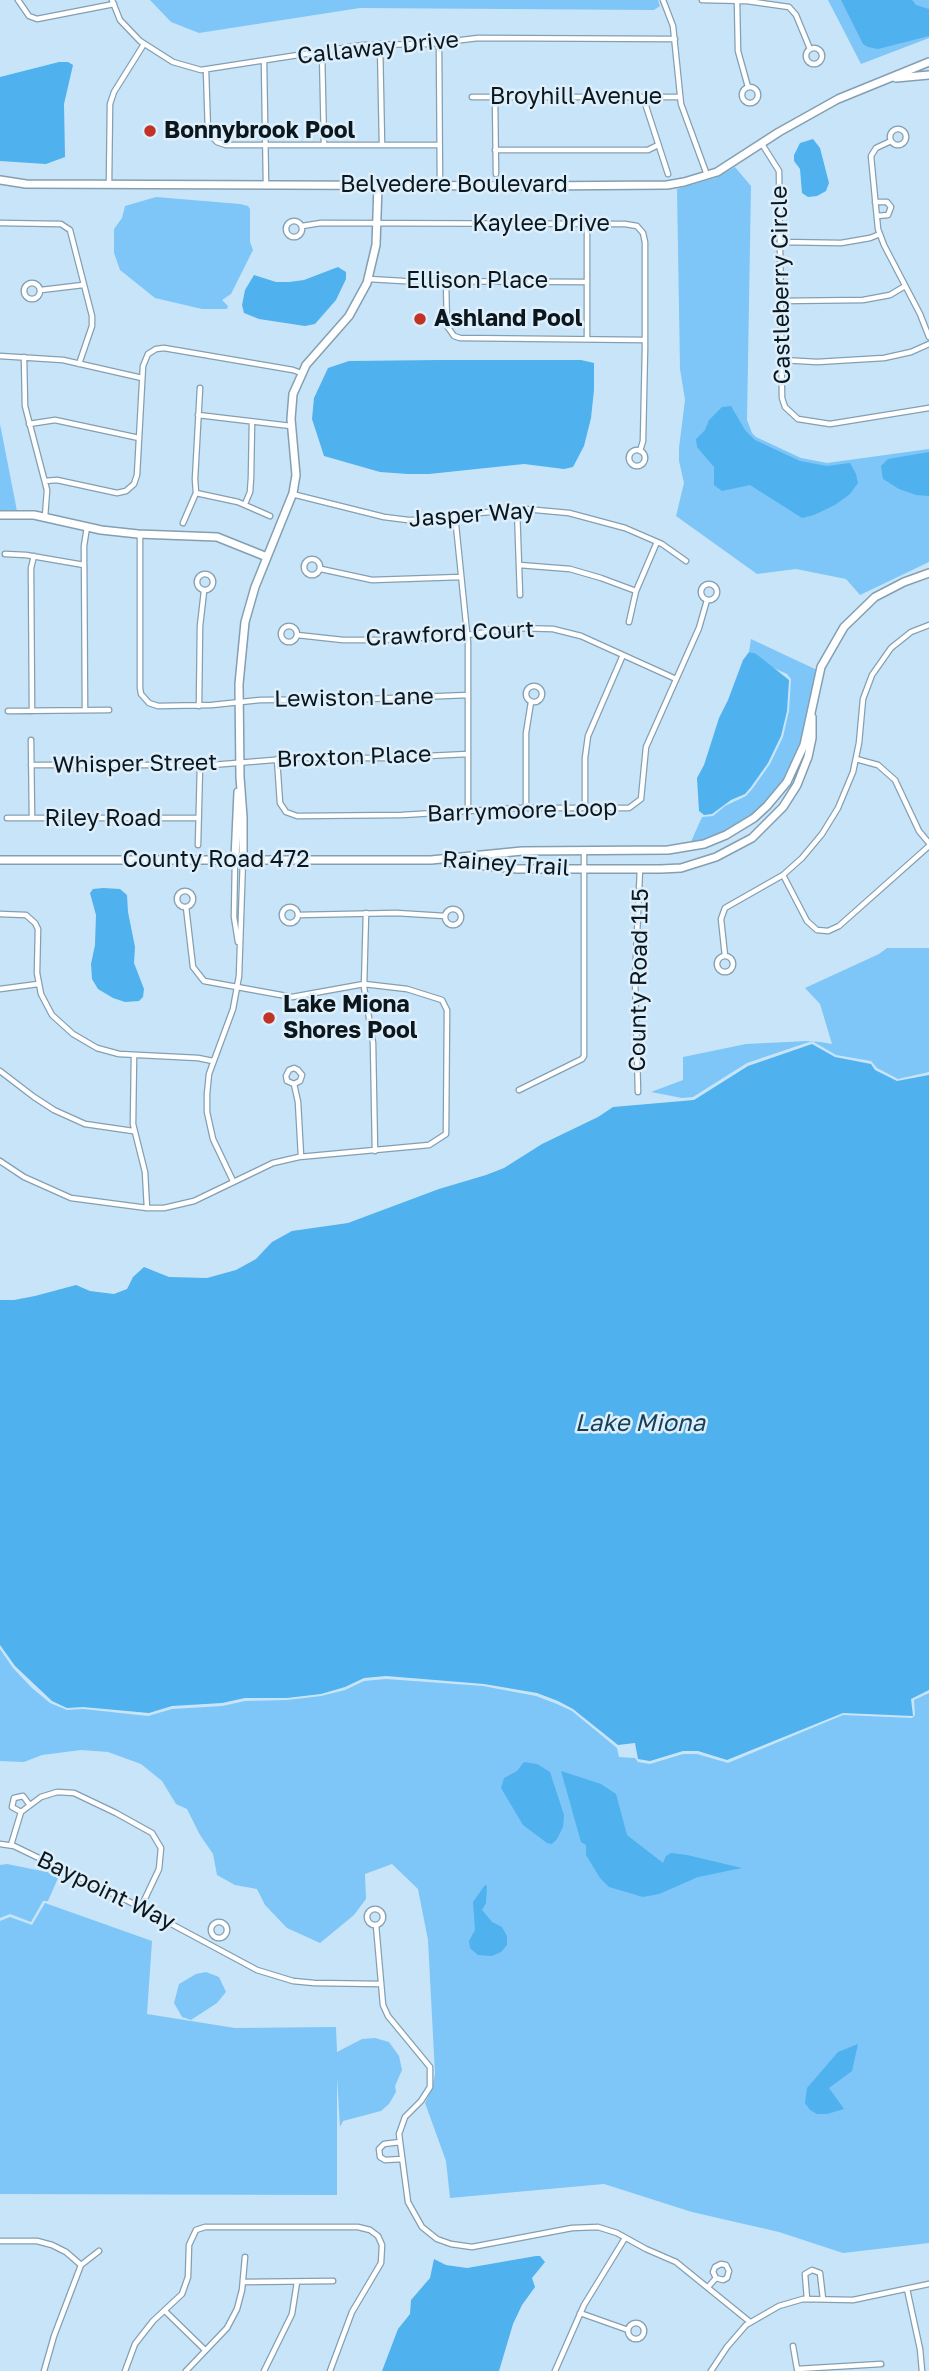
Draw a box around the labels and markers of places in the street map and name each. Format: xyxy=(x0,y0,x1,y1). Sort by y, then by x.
place label: Bonnybrook Pool xyxy=(164,117,355,145)
marker: Bonnybrook Pool xyxy=(142,123,158,139)
place label: Ashland Pool xyxy=(434,305,582,333)
marker: Ashland Pool xyxy=(412,311,428,327)
place label: Lake Miona Shores Pool xyxy=(283,991,417,1045)
marker: Lake Miona Shores Pool xyxy=(261,1010,277,1026)

